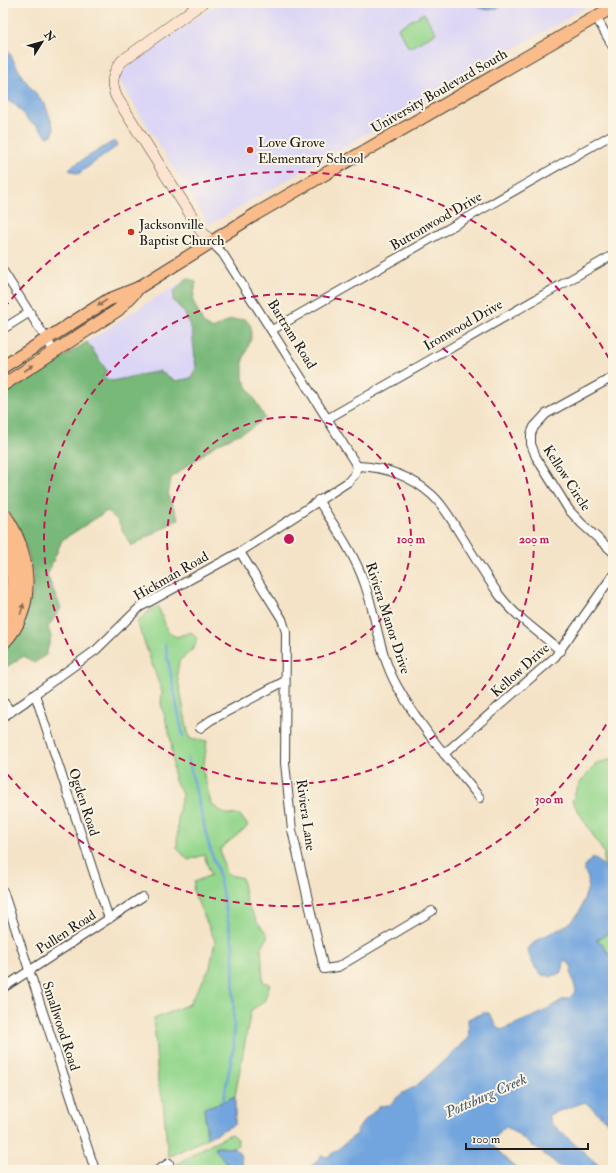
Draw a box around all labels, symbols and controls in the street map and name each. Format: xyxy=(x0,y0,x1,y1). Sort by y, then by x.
north arrow xyxy=(22,22,62,62)
text: N xyxy=(41,28,58,45)
street label: University Boulevard South xyxy=(368,45,511,138)
place label: Love Grove Elementary School xyxy=(258,134,364,168)
marker: Love Grove Elementary School xyxy=(245,145,255,155)
street label: Buttonwood Drive xyxy=(387,188,485,254)
place label: Jacksonville Baptist Church xyxy=(138,216,225,250)
marker: Jacksonville Baptist Church xyxy=(126,227,136,237)
street label: Ironwood Drive xyxy=(420,295,506,354)
street label: Bartram Road xyxy=(264,296,320,372)
one-way arrow xyxy=(96,300,108,307)
one-way arrow xyxy=(24,364,34,372)
street label: Kellow Circle xyxy=(539,442,595,514)
centre of rings xyxy=(282,532,296,546)
text: 100 m xyxy=(397,532,426,547)
text: 200 m xyxy=(519,532,550,547)
street label: Hickman Road xyxy=(131,548,211,604)
street label: Riviera Manor Drive xyxy=(362,560,414,676)
one-way arrow xyxy=(19,602,25,614)
street label: Kellow Drive xyxy=(487,639,553,701)
street label: Ogden Road xyxy=(65,766,103,838)
street label: Riviera Lane xyxy=(293,778,319,852)
text: 300 m xyxy=(535,792,564,807)
street label: Pullen Road xyxy=(33,906,99,958)
street label: Smallwood Road xyxy=(39,979,83,1073)
water label: Pottsburg Creek xyxy=(441,1070,530,1123)
scale bar xyxy=(466,1125,588,1151)
text: 100 m xyxy=(472,1132,501,1147)

